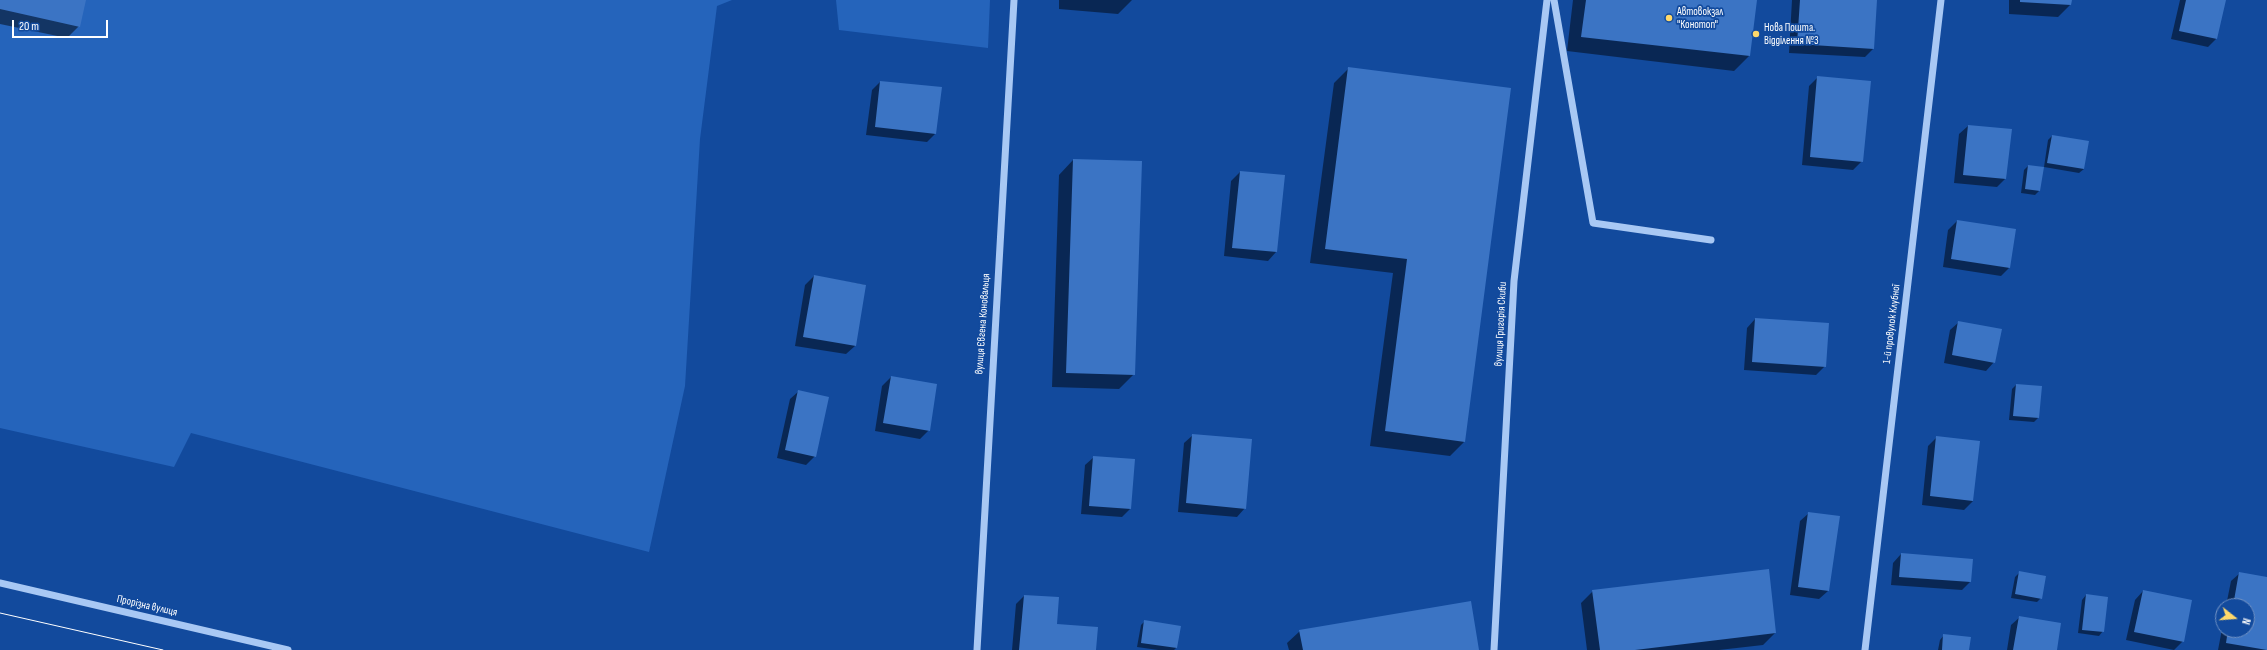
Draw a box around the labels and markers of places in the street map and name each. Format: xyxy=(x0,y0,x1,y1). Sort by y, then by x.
place label: Автовокзал "Конотоп" xyxy=(1677,5,1723,31)
marker: Автовокзал "Конотоп" xyxy=(1664,13,1674,23)
place label: Нова Пошта. Відділення №3 xyxy=(1764,21,1819,47)
marker: Нова Пошта. Відділення №3 xyxy=(1751,29,1761,39)

